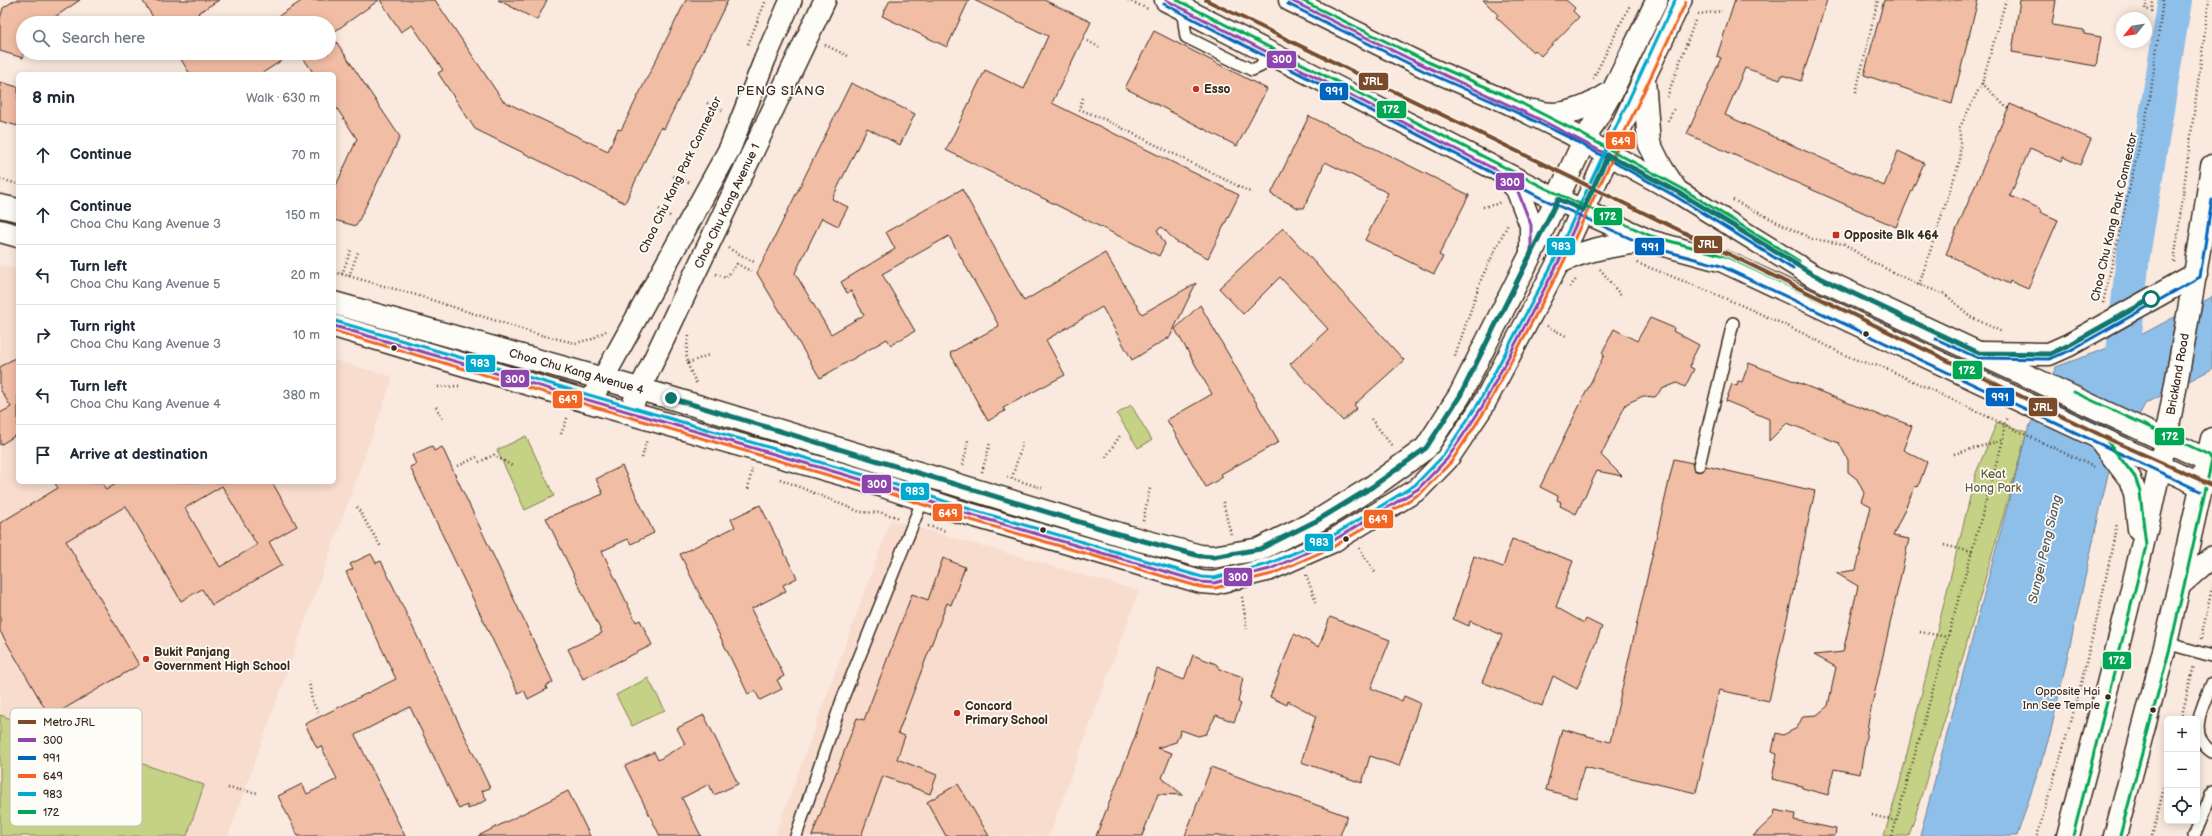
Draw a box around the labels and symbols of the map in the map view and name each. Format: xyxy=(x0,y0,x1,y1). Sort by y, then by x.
north arrow xyxy=(2116,12,2152,48)
line badge: 300 xyxy=(1266,50,1297,69)
text: 300 xyxy=(1272,53,1292,66)
line badge: JRL xyxy=(1358,72,1389,91)
text: JRL xyxy=(1363,75,1384,88)
place label: Esso xyxy=(1204,82,1231,97)
line badge: 991 xyxy=(1319,82,1349,101)
district label: PENG SIANG xyxy=(737,83,825,99)
marker: Esso xyxy=(1191,84,1201,94)
text: 991 xyxy=(1325,85,1343,98)
street label: Choa Chu Kang Park Connector xyxy=(636,94,725,256)
line badge: 172 xyxy=(1376,100,1407,119)
text: 172 xyxy=(1382,103,1400,116)
line badge: 649 xyxy=(1605,131,1636,150)
street label: Choa Chu Kang Park Connector xyxy=(2088,131,2141,303)
text: 649 xyxy=(1611,135,1631,148)
street label: Choa Chu Kang Avenue 1 xyxy=(691,141,764,271)
line badge: 300 xyxy=(1495,172,1525,191)
text: 300 xyxy=(1500,176,1520,189)
line badge: 172 xyxy=(1593,207,1623,226)
text: 172 xyxy=(1599,210,1617,223)
place label: Opposite Blk 464 xyxy=(1844,228,1939,243)
marker: Opposite Blk 464 xyxy=(1831,230,1841,240)
line badge: JRL xyxy=(1693,235,1723,254)
line badge: 983 xyxy=(1546,237,1576,256)
line badge: 991 xyxy=(1634,237,1665,256)
text: JRL xyxy=(1698,238,1719,251)
text: 983 xyxy=(1551,240,1571,253)
text: 991 xyxy=(1641,241,1659,254)
route start xyxy=(2142,290,2160,308)
unlabelled marker xyxy=(1861,329,1871,339)
street label: Brickland Road xyxy=(2163,332,2193,416)
unlabelled marker xyxy=(389,343,399,353)
street label: Choa Chu Kang Avenue 4 xyxy=(507,346,646,398)
line badge: 983 xyxy=(465,354,496,373)
text: 983 xyxy=(470,357,490,370)
line badge: 172 xyxy=(1952,360,1983,380)
text: 172 xyxy=(1958,364,1976,377)
line badge: 300 xyxy=(500,369,530,388)
text: 300 xyxy=(505,373,525,386)
line badge: 991 xyxy=(1985,387,2015,407)
route end xyxy=(662,389,680,407)
line badge: 649 xyxy=(552,390,583,409)
text: 991 xyxy=(1991,391,2009,404)
text: 649 xyxy=(558,393,578,406)
line badge: JRL xyxy=(2028,397,2058,417)
text: JRL xyxy=(2033,401,2054,414)
line badge: 172 xyxy=(2154,427,2185,446)
text: 172 xyxy=(2161,430,2179,443)
park label: Keat Hong Park xyxy=(1965,467,2021,496)
line badge: 300 xyxy=(861,474,892,494)
text: 300 xyxy=(867,478,887,491)
line badge: 983 xyxy=(900,482,930,501)
text: 983 xyxy=(905,485,925,498)
water label: Sungei Peng Siang xyxy=(2025,493,2065,605)
line badge: 649 xyxy=(932,503,963,522)
text: 649 xyxy=(938,507,958,520)
line badge: 649 xyxy=(1363,509,1394,529)
text: 649 xyxy=(1368,513,1388,526)
unlabelled marker xyxy=(1038,525,1048,535)
line badge: 983 xyxy=(1304,533,1334,552)
unlabelled marker xyxy=(1341,534,1351,544)
text: 983 xyxy=(1309,536,1329,549)
line badge: 300 xyxy=(1223,567,1253,587)
text: 300 xyxy=(1228,571,1248,584)
place label: Bukit Panjang Government High School xyxy=(154,645,290,674)
line badge: 172 xyxy=(2102,651,2132,670)
marker: Bukit Panjang Government High School xyxy=(141,654,151,664)
text: 172 xyxy=(2108,654,2126,667)
place label: Opposite Hai Inn See Temple xyxy=(2023,685,2100,712)
marker: Opposite Hai Inn See Temple xyxy=(2103,692,2113,702)
place label: Concord Primary School xyxy=(965,699,1048,728)
unlabelled marker xyxy=(2148,705,2158,715)
legend xyxy=(10,708,142,826)
marker: Concord Primary School xyxy=(952,708,962,718)
text: Metro JRL xyxy=(43,716,96,729)
text: 300 xyxy=(43,734,63,747)
text: 991 xyxy=(43,752,60,765)
text: 649 xyxy=(43,770,63,783)
text: 983 xyxy=(43,788,63,801)
text: 172 xyxy=(43,806,60,819)

